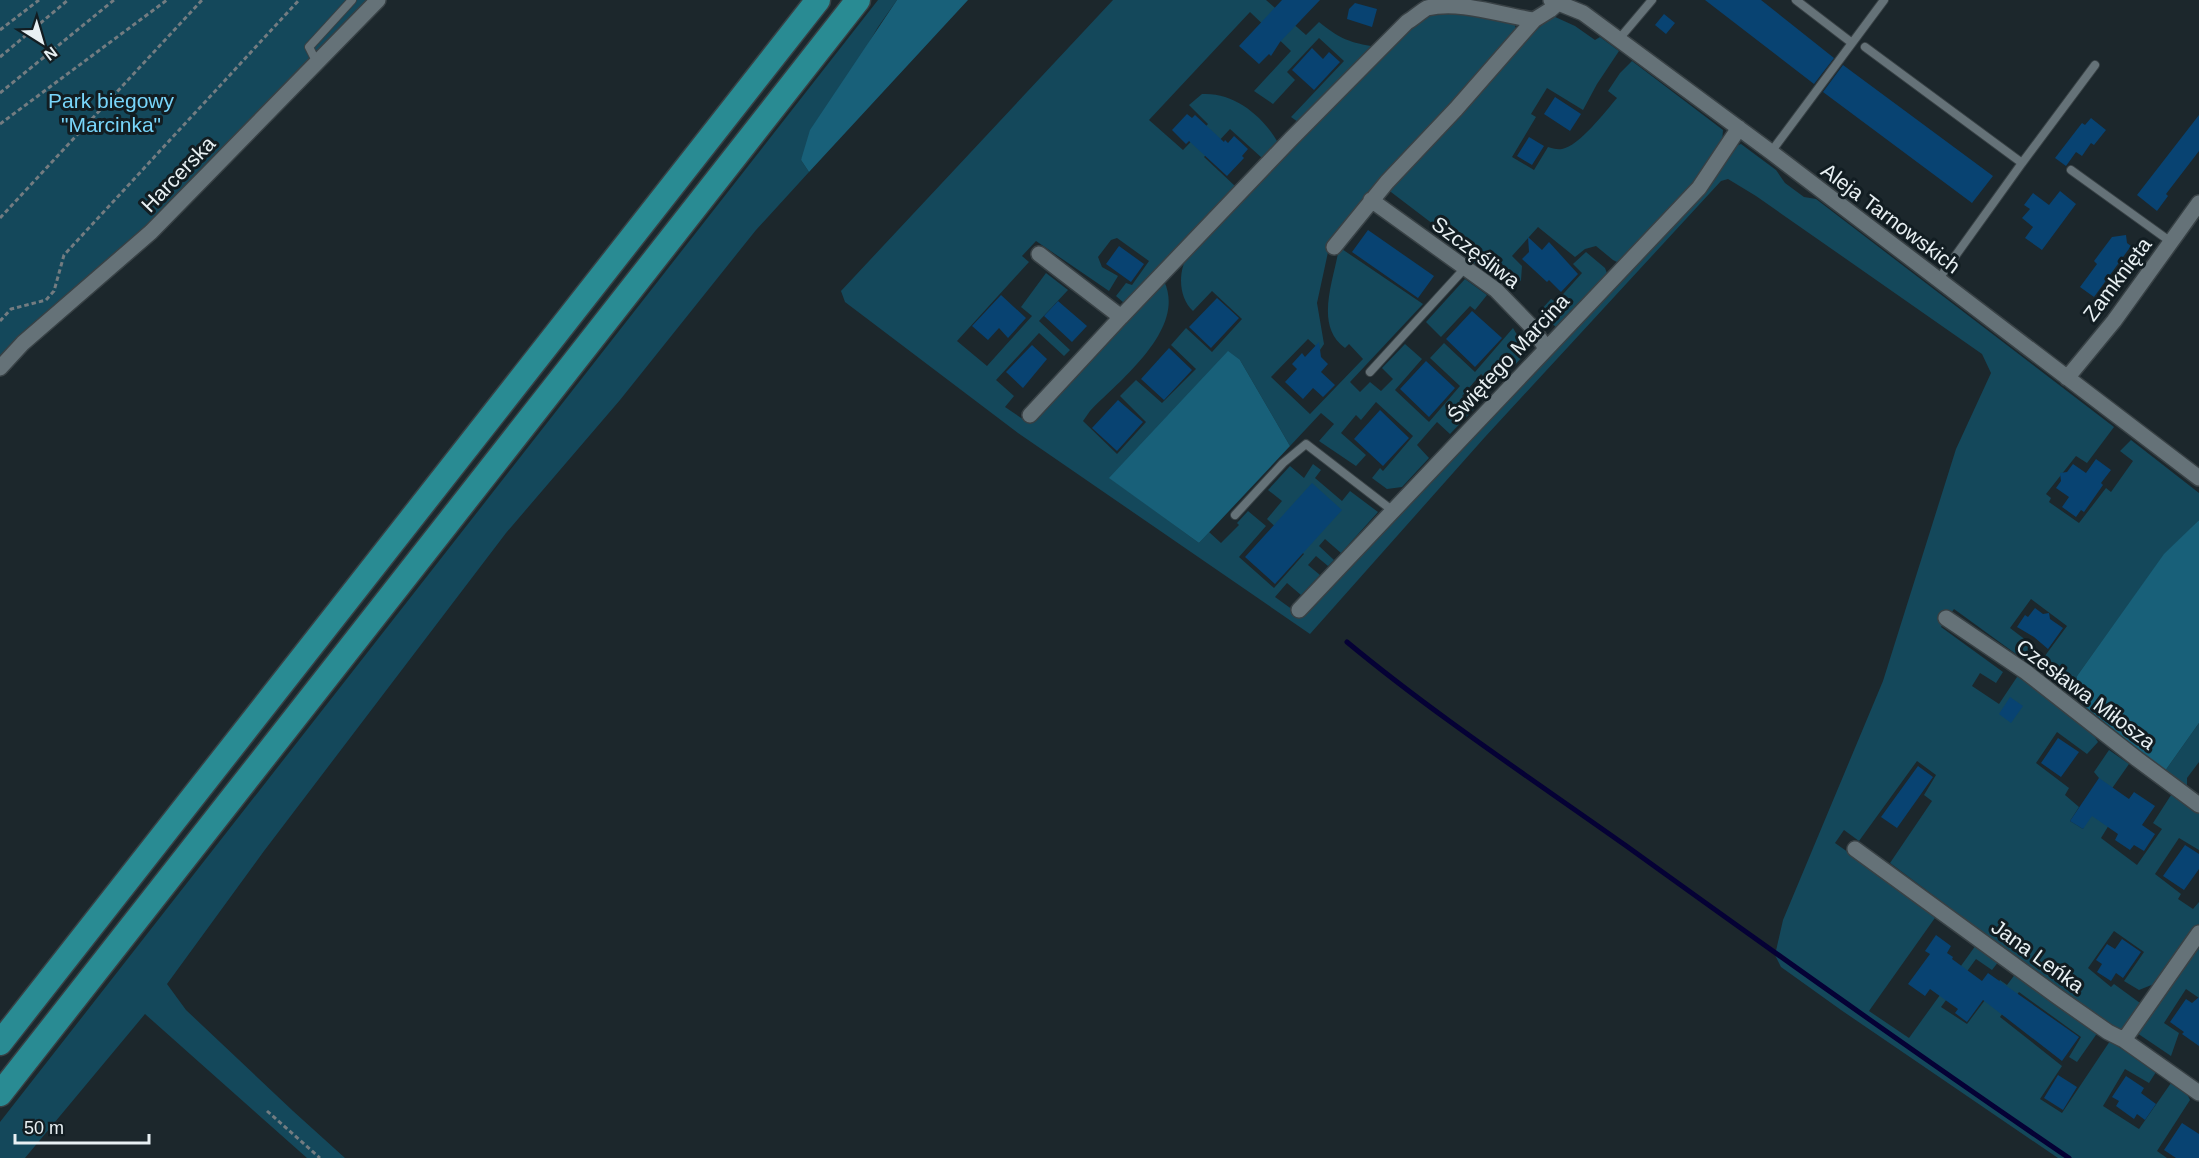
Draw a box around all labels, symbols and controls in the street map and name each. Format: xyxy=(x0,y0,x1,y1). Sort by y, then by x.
north arrow xyxy=(12,12,72,72)
text: N xyxy=(41,43,60,64)
park label: Park biegowy "Marcinka" xyxy=(48,89,175,136)
street label: Harcerska xyxy=(136,131,220,216)
street label: Aleja Tarnowskich xyxy=(1817,158,1965,278)
street label: Szczęśliwa xyxy=(1428,212,1525,293)
street label: Zamknięta xyxy=(2078,233,2156,325)
street label: Świętego Marcina xyxy=(1443,289,1574,427)
street label: Czesława Miłosza xyxy=(2012,634,2160,754)
street label: Jana Leńka xyxy=(1987,915,2089,997)
scale bar xyxy=(15,1107,148,1145)
text: 50 m xyxy=(24,1118,64,1138)

